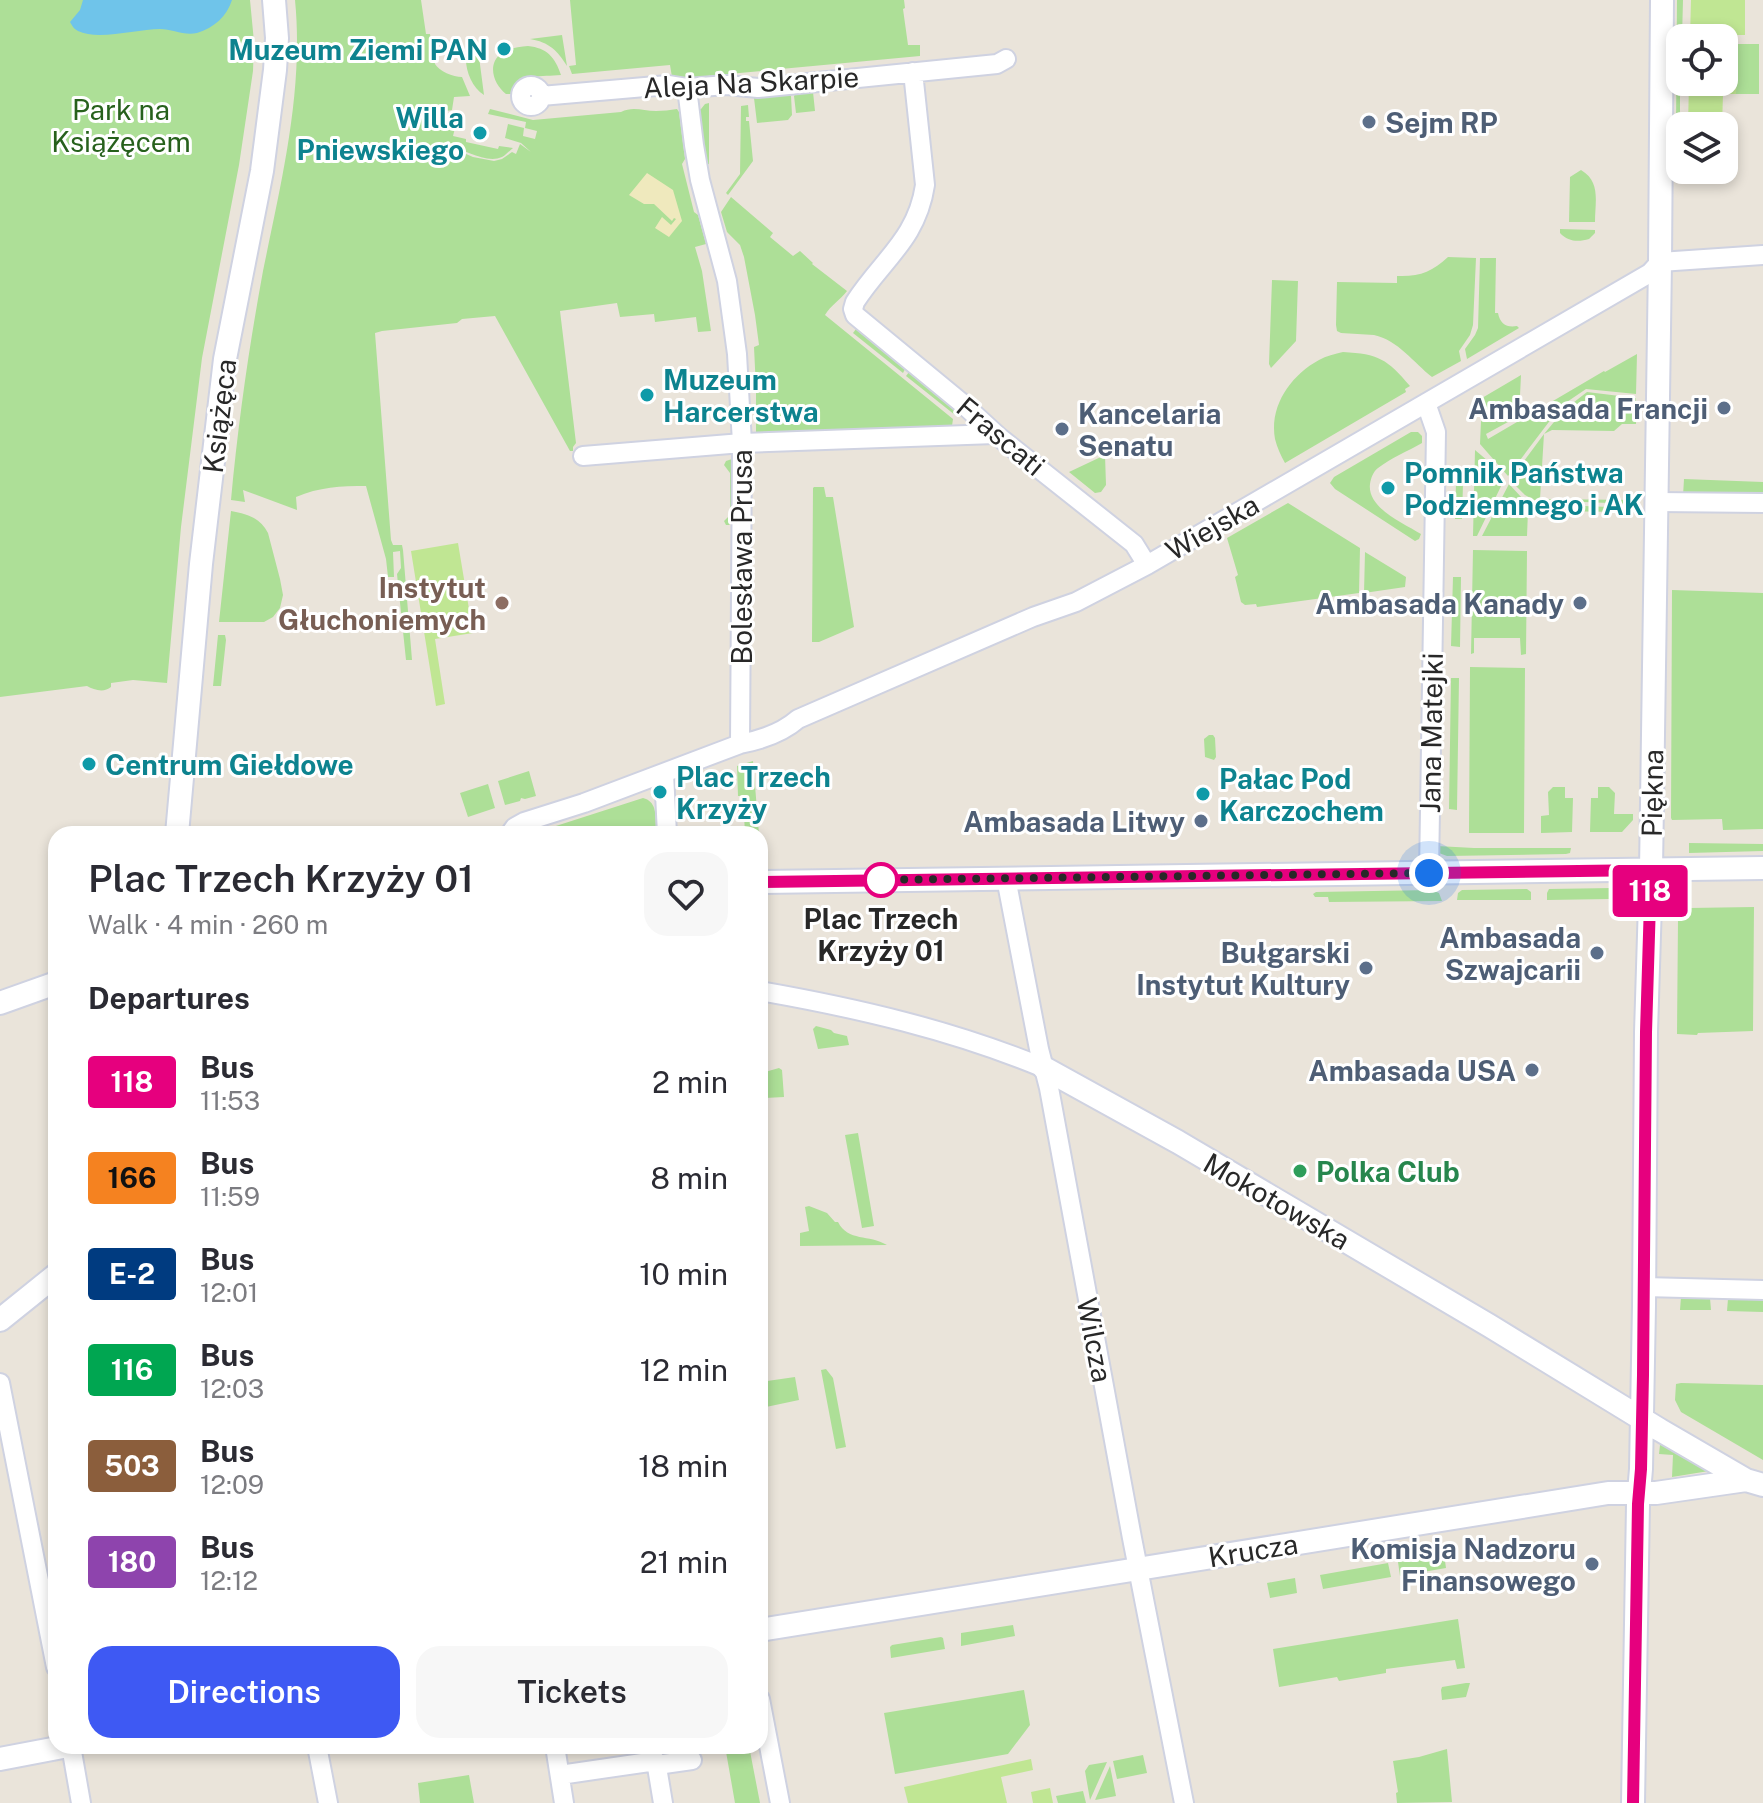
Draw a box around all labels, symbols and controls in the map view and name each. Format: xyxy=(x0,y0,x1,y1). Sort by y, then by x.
map controls xyxy=(1666,24,1738,184)
button: locate xyxy=(1666,24,1738,96)
place label: Muzeum Ziemi PAN xyxy=(228,33,488,66)
marker: Muzeum Ziemi PAN xyxy=(495,40,513,58)
street label: Aleja Na Skarpie xyxy=(642,60,860,104)
park label: Park na Książęcem xyxy=(51,93,191,158)
place label: Willa Pniewskiego xyxy=(296,101,464,166)
place label: Sejm RP xyxy=(1385,106,1498,139)
button: layers xyxy=(1666,112,1738,184)
marker: Sejm RP xyxy=(1360,113,1378,131)
marker: Willa Pniewskiego xyxy=(471,124,489,142)
street label: Książęca xyxy=(196,357,242,475)
place label: Muzeum Harcerstwa xyxy=(663,363,819,428)
marker: Muzeum Harcerstwa xyxy=(638,386,656,404)
street label: Frascati xyxy=(950,390,1052,482)
place label: Ambasada Francji xyxy=(1468,392,1708,425)
place label: Kancelaria Senatu xyxy=(1078,397,1221,462)
marker: Ambasada Francji xyxy=(1715,399,1733,417)
marker: Kancelaria Senatu xyxy=(1053,420,1071,438)
street label: Bolesława Prusa xyxy=(725,449,758,665)
place label: Pomnik Państwa Podziemnego i AK xyxy=(1404,456,1644,521)
marker: Pomnik Państwa Podziemnego i AK xyxy=(1379,479,1397,497)
street label: Wiejska xyxy=(1160,487,1264,567)
place label: Instytut Głuchoniemych xyxy=(278,571,486,636)
place label: Ambasada Kanady xyxy=(1315,587,1564,620)
marker: Instytut Głuchoniemych xyxy=(493,594,511,612)
marker: Ambasada Kanady xyxy=(1571,594,1589,612)
street label: Jana Matejki xyxy=(1413,652,1449,814)
place label: Centrum Giełdowe xyxy=(105,748,354,781)
street label: Piękna xyxy=(1635,749,1669,837)
marker: Centrum Giełdowe xyxy=(80,755,98,773)
place label: Plac Trzech Krzyży xyxy=(676,760,831,825)
place label: Pałac Pod Karczochem xyxy=(1219,762,1384,827)
marker: Plac Trzech Krzyży xyxy=(651,783,669,801)
marker: Pałac Pod Karczochem xyxy=(1194,785,1212,803)
place label: Ambasada Litwy xyxy=(963,805,1185,838)
marker: Ambasada Litwy xyxy=(1192,812,1210,830)
button: heart xyxy=(644,852,728,936)
your location xyxy=(1409,853,1449,893)
text: Plac Trzech Krzyży 01 xyxy=(88,856,474,901)
marker: Plac Trzech Krzyży 01 xyxy=(864,863,898,897)
line badge: 118 xyxy=(1604,865,1696,917)
text: 118 xyxy=(1629,874,1671,907)
place label: Plac Trzech Krzyży 01 xyxy=(804,902,958,967)
text: Walk · 4 min · 260 m xyxy=(88,909,328,940)
place label: Ambasada Szwajcarii xyxy=(1439,921,1581,986)
place label: Bułgarski Instytut Kultury xyxy=(1136,936,1350,1001)
marker: Ambasada Szwajcarii xyxy=(1588,944,1606,962)
marker: Bułgarski Instytut Kultury xyxy=(1357,959,1375,977)
text: Departures xyxy=(88,980,250,1016)
text: Bus xyxy=(200,1049,254,1085)
place label: Ambasada USA xyxy=(1308,1054,1516,1087)
marker: Ambasada USA xyxy=(1523,1061,1541,1079)
text: 2 min xyxy=(652,1064,728,1100)
text: 118 xyxy=(111,1065,153,1098)
text: 11:53 xyxy=(200,1085,260,1116)
text: Bus xyxy=(200,1145,254,1181)
street label: Mokotowska xyxy=(1198,1146,1356,1256)
place label: Polka Club xyxy=(1316,1155,1460,1188)
text: 8 min xyxy=(650,1160,728,1196)
text: 166 xyxy=(108,1161,156,1194)
marker: Polka Club xyxy=(1291,1162,1309,1180)
text: 11:59 xyxy=(200,1181,260,1212)
text: Bus xyxy=(200,1241,254,1277)
text: 10 min xyxy=(639,1256,728,1292)
text: E-2 xyxy=(109,1257,155,1290)
text: 12:01 xyxy=(200,1277,258,1308)
street label: Wilcza xyxy=(1071,1295,1119,1385)
text: Bus xyxy=(200,1337,254,1373)
text: 12 min xyxy=(640,1352,728,1388)
text: 116 xyxy=(111,1353,153,1386)
text: 12:03 xyxy=(200,1373,264,1404)
text: Bus xyxy=(200,1433,254,1469)
text: 18 min xyxy=(638,1448,728,1484)
text: 503 xyxy=(104,1449,160,1482)
text: 12:09 xyxy=(200,1469,264,1500)
street label: Krucza xyxy=(1206,1527,1300,1573)
text: Bus xyxy=(200,1529,254,1565)
place label: Komisja Nadzoru Finansowego xyxy=(1350,1532,1576,1597)
text: 21 min xyxy=(640,1544,728,1580)
text: 180 xyxy=(108,1545,156,1578)
marker: Komisja Nadzoru Finansowego xyxy=(1583,1555,1601,1573)
text: 12:12 xyxy=(200,1565,258,1596)
button: Directions xyxy=(88,1646,400,1738)
button: Tickets xyxy=(416,1646,728,1738)

